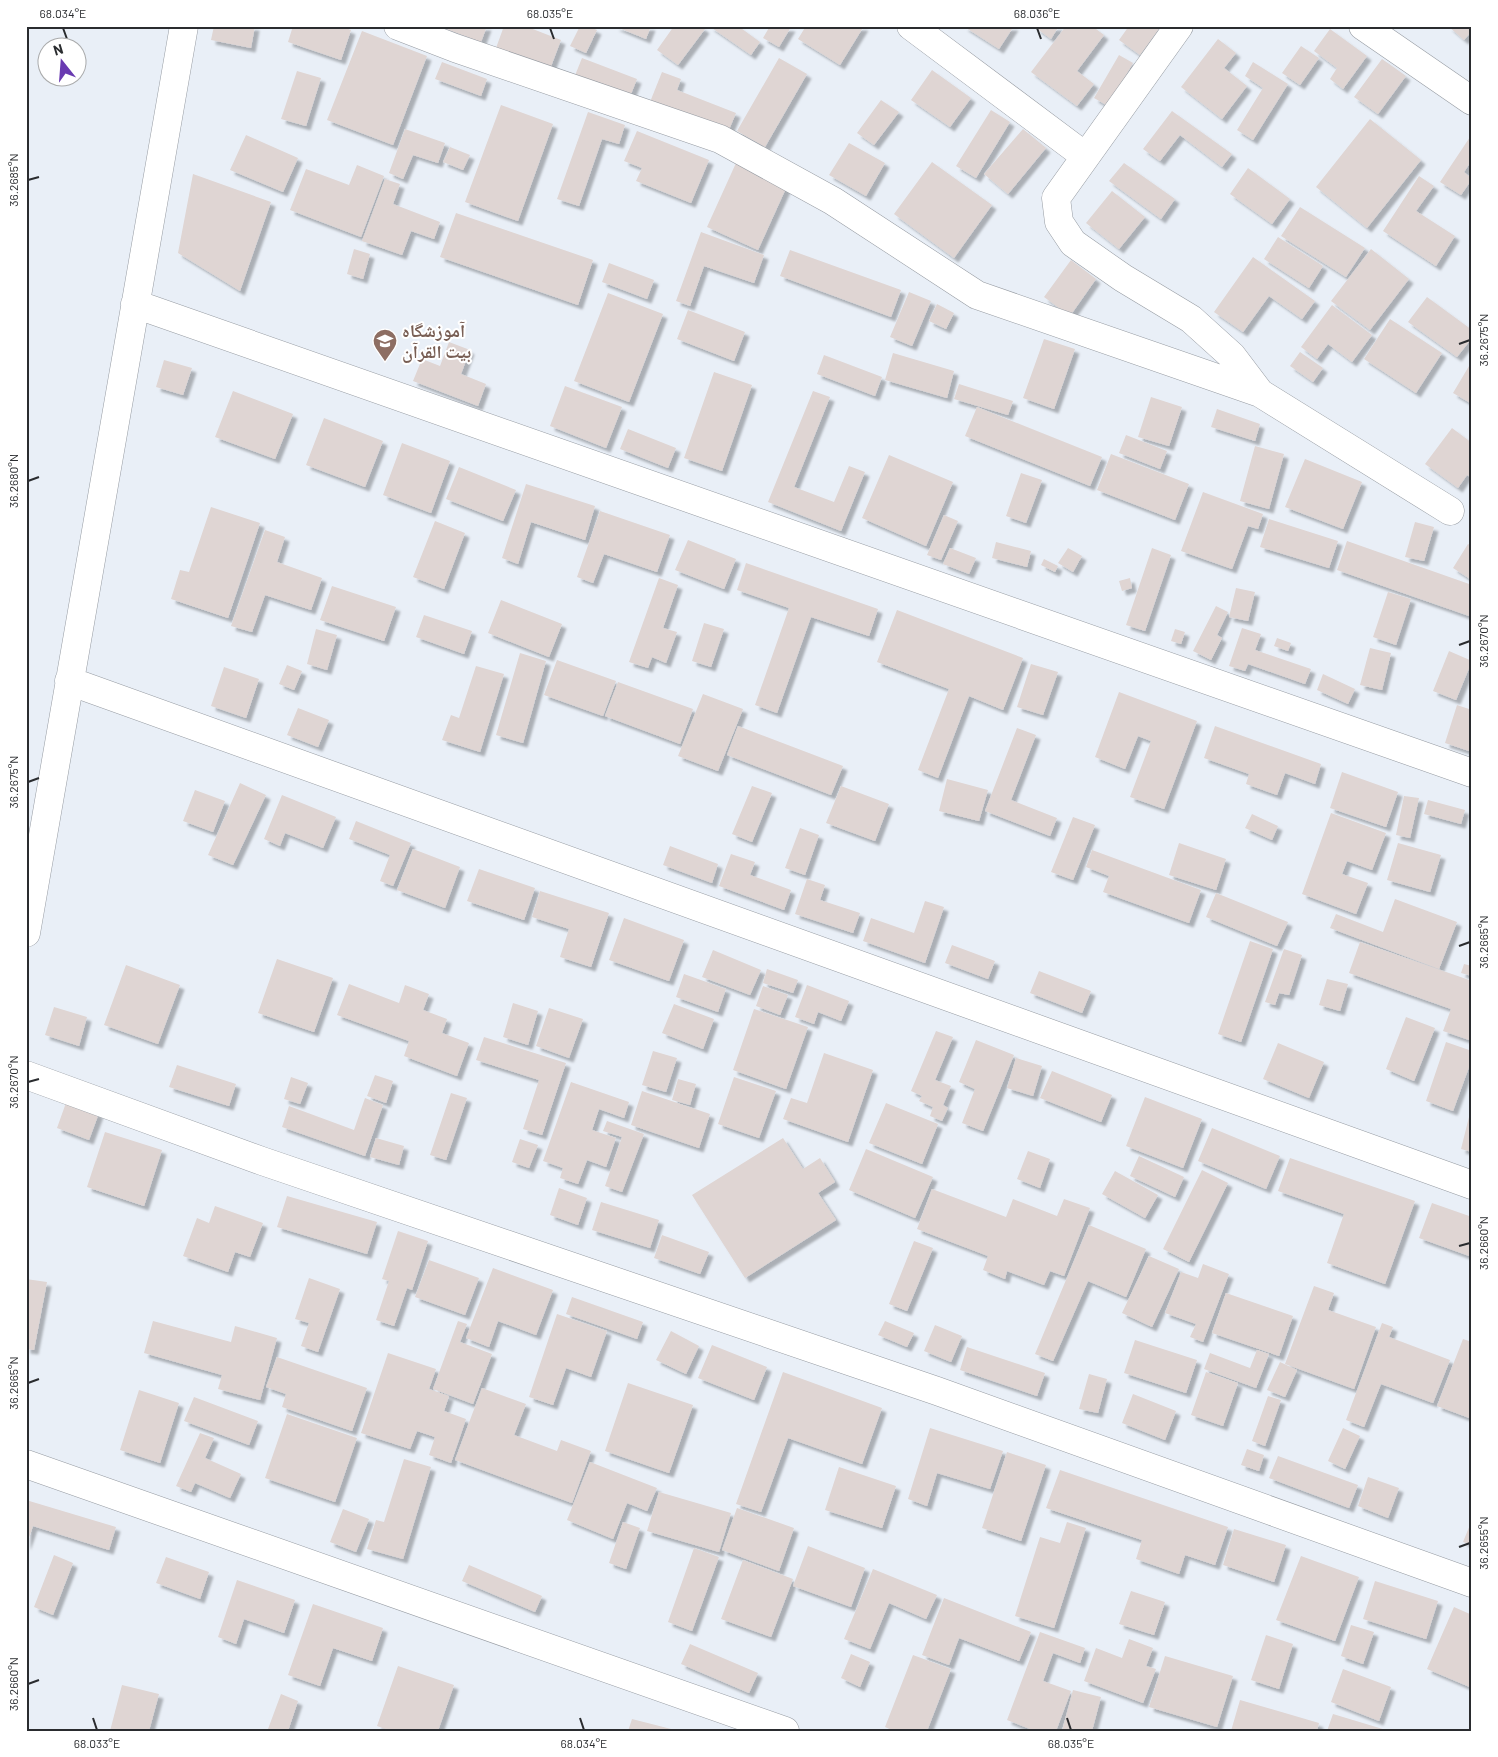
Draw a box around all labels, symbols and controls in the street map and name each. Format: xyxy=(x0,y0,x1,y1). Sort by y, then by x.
text: 68.034°E xyxy=(40,6,86,20)
text: 68.035°E xyxy=(527,6,573,20)
text: 68.036°E xyxy=(1014,6,1060,20)
north arrow xyxy=(38,38,88,88)
text: N xyxy=(51,40,65,59)
text: 36.2685°N xyxy=(6,153,20,207)
text: 36.2675°N xyxy=(1476,314,1490,366)
place label: آموزشگاه بیت القرآن xyxy=(402,319,471,363)
school or university icon: آموزشگاه بیت القرآن xyxy=(372,328,398,362)
text: 36.2680°N xyxy=(6,454,20,508)
text: 36.2670°N xyxy=(1476,614,1490,668)
text: 36.2675°N xyxy=(6,756,20,808)
text: 36.2665°N xyxy=(1476,915,1490,969)
text: 36.2670°N xyxy=(6,1055,20,1109)
text: 36.2660°N xyxy=(1476,1216,1490,1270)
text: 36.2665°N xyxy=(6,1356,20,1410)
text: 36.2655°N xyxy=(1476,1516,1490,1570)
text: 36.2660°N xyxy=(6,1657,20,1711)
text: 68.033°E xyxy=(74,1736,120,1750)
text: 68.034°E xyxy=(561,1736,607,1750)
text: 68.035°E xyxy=(1048,1736,1094,1750)

